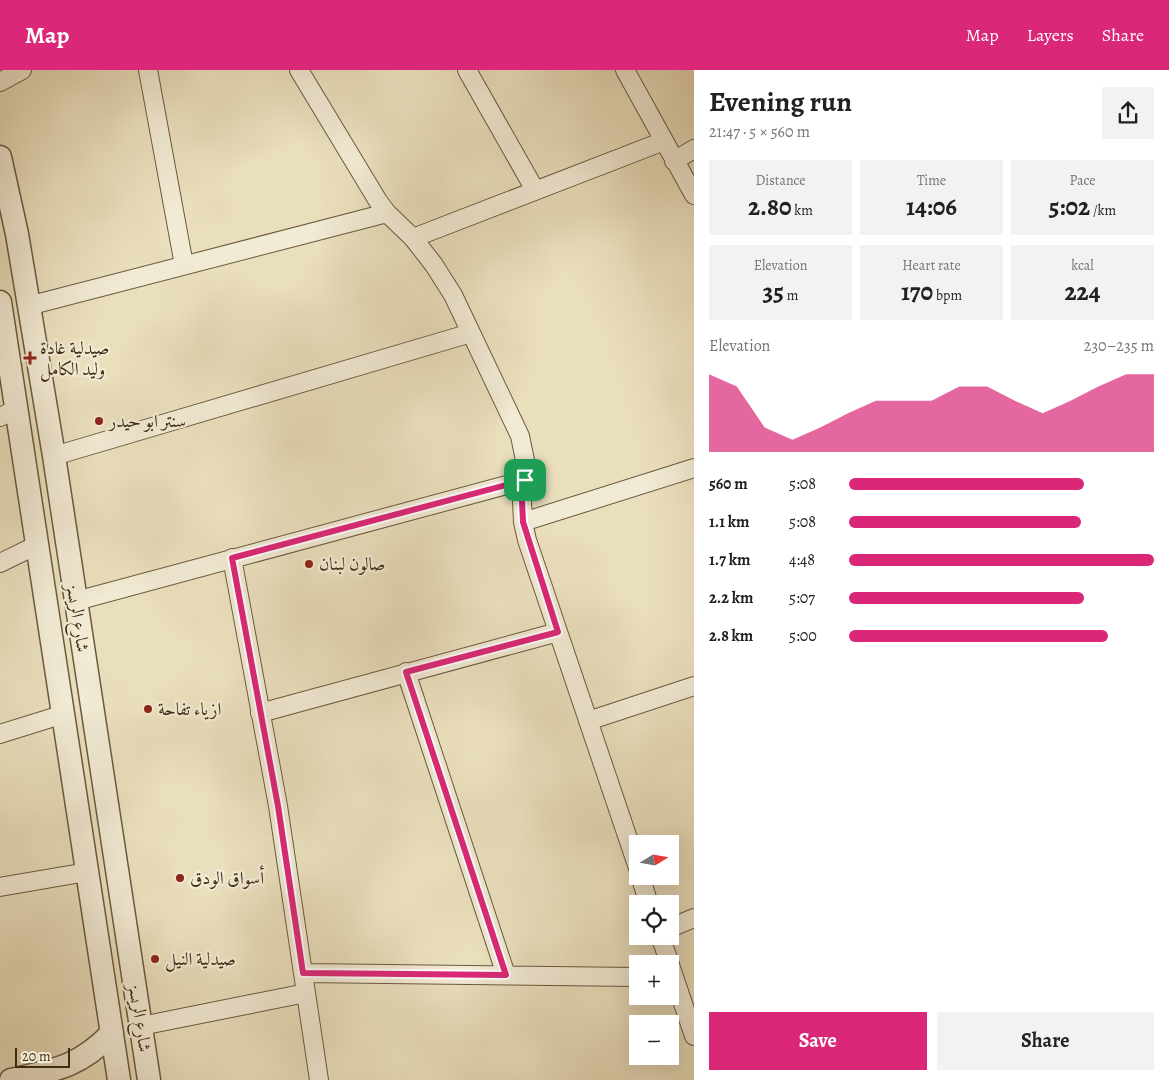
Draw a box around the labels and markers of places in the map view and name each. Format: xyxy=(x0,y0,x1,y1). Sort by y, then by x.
place label: صيدلية غادة وليد الكامل xyxy=(40,336,109,382)
marker: صيدلية غادة وليد الكامل xyxy=(24,352,36,364)
place label: سنتر ابو حيدر xyxy=(107,409,186,433)
marker: سنتر ابو حيدر xyxy=(93,415,105,427)
pin xyxy=(504,459,546,501)
place label: صالون لبنان xyxy=(319,552,385,576)
marker: صالون لبنان xyxy=(303,558,315,570)
place label: ازياء تفاحة xyxy=(158,697,221,721)
marker: ازياء تفاحة xyxy=(142,703,154,715)
place label: أسواق الودق xyxy=(190,865,265,890)
marker: أسواق الودق xyxy=(174,872,186,884)
place label: صيدلية النيل xyxy=(165,947,236,972)
marker: صيدلية النيل xyxy=(149,953,161,965)

